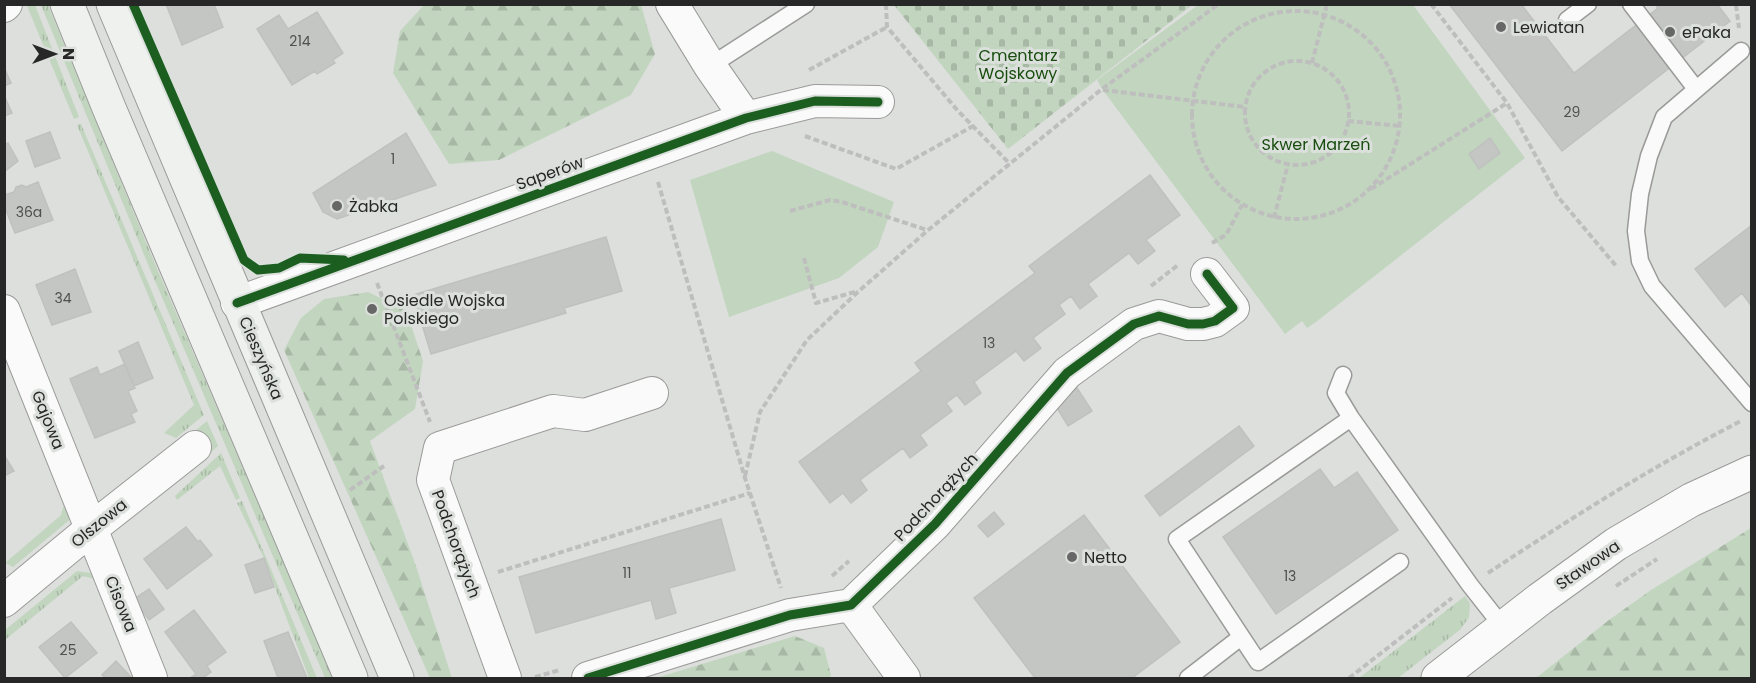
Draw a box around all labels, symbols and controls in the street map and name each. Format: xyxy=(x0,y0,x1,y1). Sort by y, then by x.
place label: Lewiatan xyxy=(1513,16,1585,39)
marker: Lewiatan xyxy=(1494,20,1508,34)
place label: ePaka xyxy=(1682,21,1731,44)
north arrow xyxy=(24,24,84,84)
marker: ePaka xyxy=(1663,25,1677,39)
house number: 214 xyxy=(289,31,311,51)
park label: Cmentarz Wojskowy xyxy=(979,44,1057,85)
text: N xyxy=(57,48,80,60)
house number: 29 xyxy=(1564,102,1580,122)
park label: Skwer Marzeń xyxy=(1262,133,1370,156)
house number: 1 xyxy=(391,149,395,169)
street label: Saperów xyxy=(513,150,587,196)
place label: Żabka xyxy=(349,195,398,218)
marker: Żabka xyxy=(330,199,344,213)
house number: 36a xyxy=(16,202,42,222)
house number: 34 xyxy=(54,288,72,308)
place label: Osiedle Wojska Polskiego xyxy=(384,289,505,330)
marker: Osiedle Wojska Polskiego xyxy=(365,302,379,316)
street label: Cieszyńska xyxy=(233,313,289,403)
house number: 13 xyxy=(983,333,995,353)
street label: Gajowa xyxy=(26,387,70,453)
street label: Podchorążych xyxy=(889,448,983,546)
street label: Podchorążych xyxy=(426,487,486,601)
street label: Olszowa xyxy=(66,493,132,553)
street label: Stawowa xyxy=(1551,535,1625,595)
place label: Netto xyxy=(1084,546,1127,569)
marker: Netto xyxy=(1065,550,1079,564)
house number: 11 xyxy=(623,563,631,583)
house number: 13 xyxy=(1284,566,1296,586)
street label: Cisowa xyxy=(99,572,143,636)
house number: 25 xyxy=(60,640,76,660)

